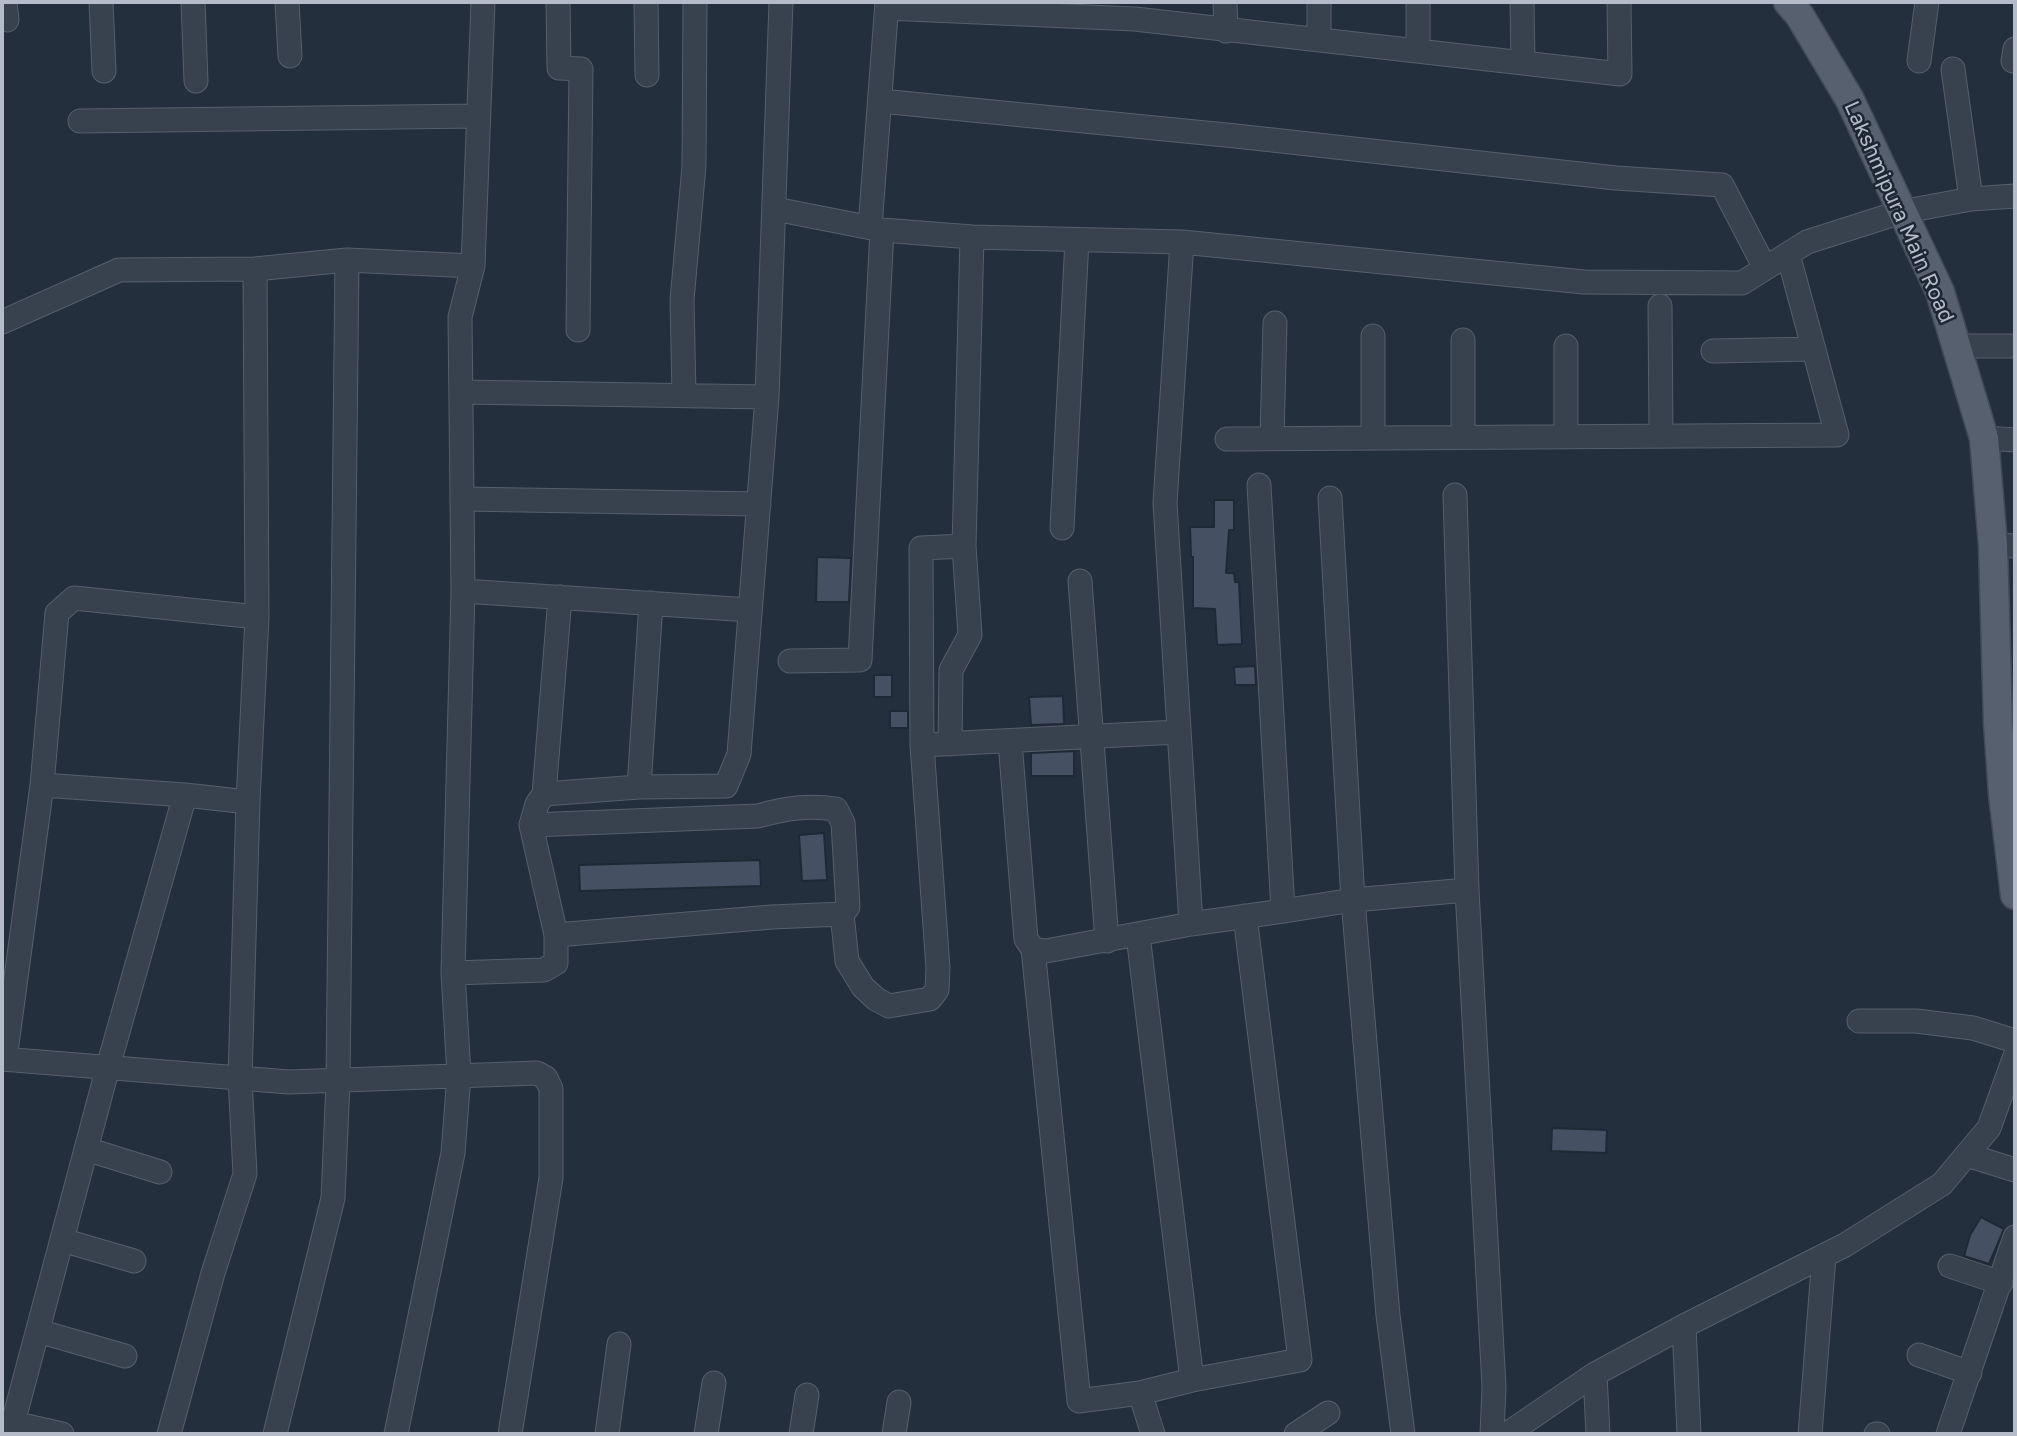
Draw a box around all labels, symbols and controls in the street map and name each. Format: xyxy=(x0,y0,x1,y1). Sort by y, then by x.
street label: Lakshmipura Main Road xyxy=(1839,97,1959,327)

